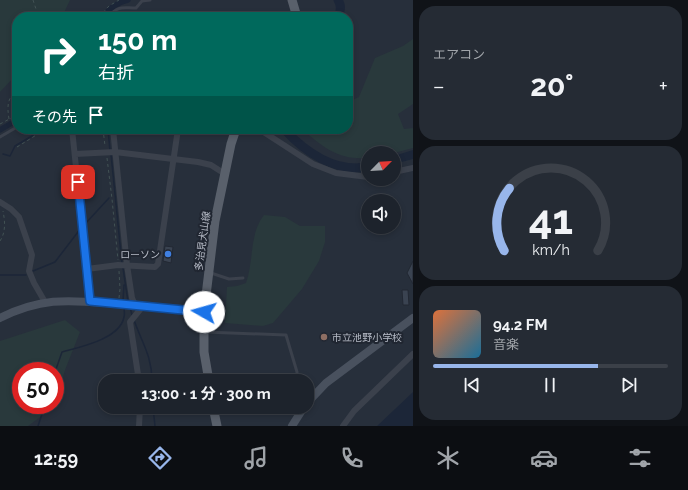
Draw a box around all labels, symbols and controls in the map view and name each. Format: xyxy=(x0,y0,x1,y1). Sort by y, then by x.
text: 150 m xyxy=(98,24,177,57)
icon: right xyxy=(32,28,84,80)
text: エアコン xyxy=(433,47,485,62)
text: 右折 xyxy=(98,62,134,83)
text: 20° xyxy=(530,68,574,103)
text: − xyxy=(433,73,445,99)
text: + xyxy=(659,73,668,99)
icon: arrive xyxy=(85,104,107,126)
text: その先 xyxy=(32,108,77,126)
north arrow xyxy=(361,146,401,186)
map controls xyxy=(361,146,401,234)
pin xyxy=(61,165,95,199)
icon: arrive xyxy=(67,171,89,193)
button: sound xyxy=(361,194,401,234)
text: 41 xyxy=(528,195,573,244)
street label: 多治見犬山線 xyxy=(193,211,212,272)
text: km/h xyxy=(532,242,569,258)
place label: ローソン xyxy=(120,249,160,260)
marker: ローソン xyxy=(163,249,173,259)
position arrow xyxy=(183,291,225,333)
text: 94.2 FM xyxy=(493,316,547,334)
marker: 市立池野小学校 xyxy=(319,332,329,342)
place label: 市立池野小学校 xyxy=(332,332,402,343)
text: 音楽 xyxy=(493,337,519,352)
speed limit sign: 50 xyxy=(12,362,64,414)
icon: previous xyxy=(461,374,483,396)
icon: pause xyxy=(539,374,561,396)
icon: next xyxy=(618,374,640,396)
text: 13:00 · 1 分 · 300 m xyxy=(141,385,271,403)
icon: directions xyxy=(146,444,174,472)
icon: music xyxy=(242,444,270,472)
icon: phone xyxy=(338,444,366,472)
icon: climate xyxy=(434,444,462,472)
icon: car xyxy=(530,444,558,472)
icon: filters xyxy=(626,444,654,472)
text: 12:59 xyxy=(34,448,78,469)

